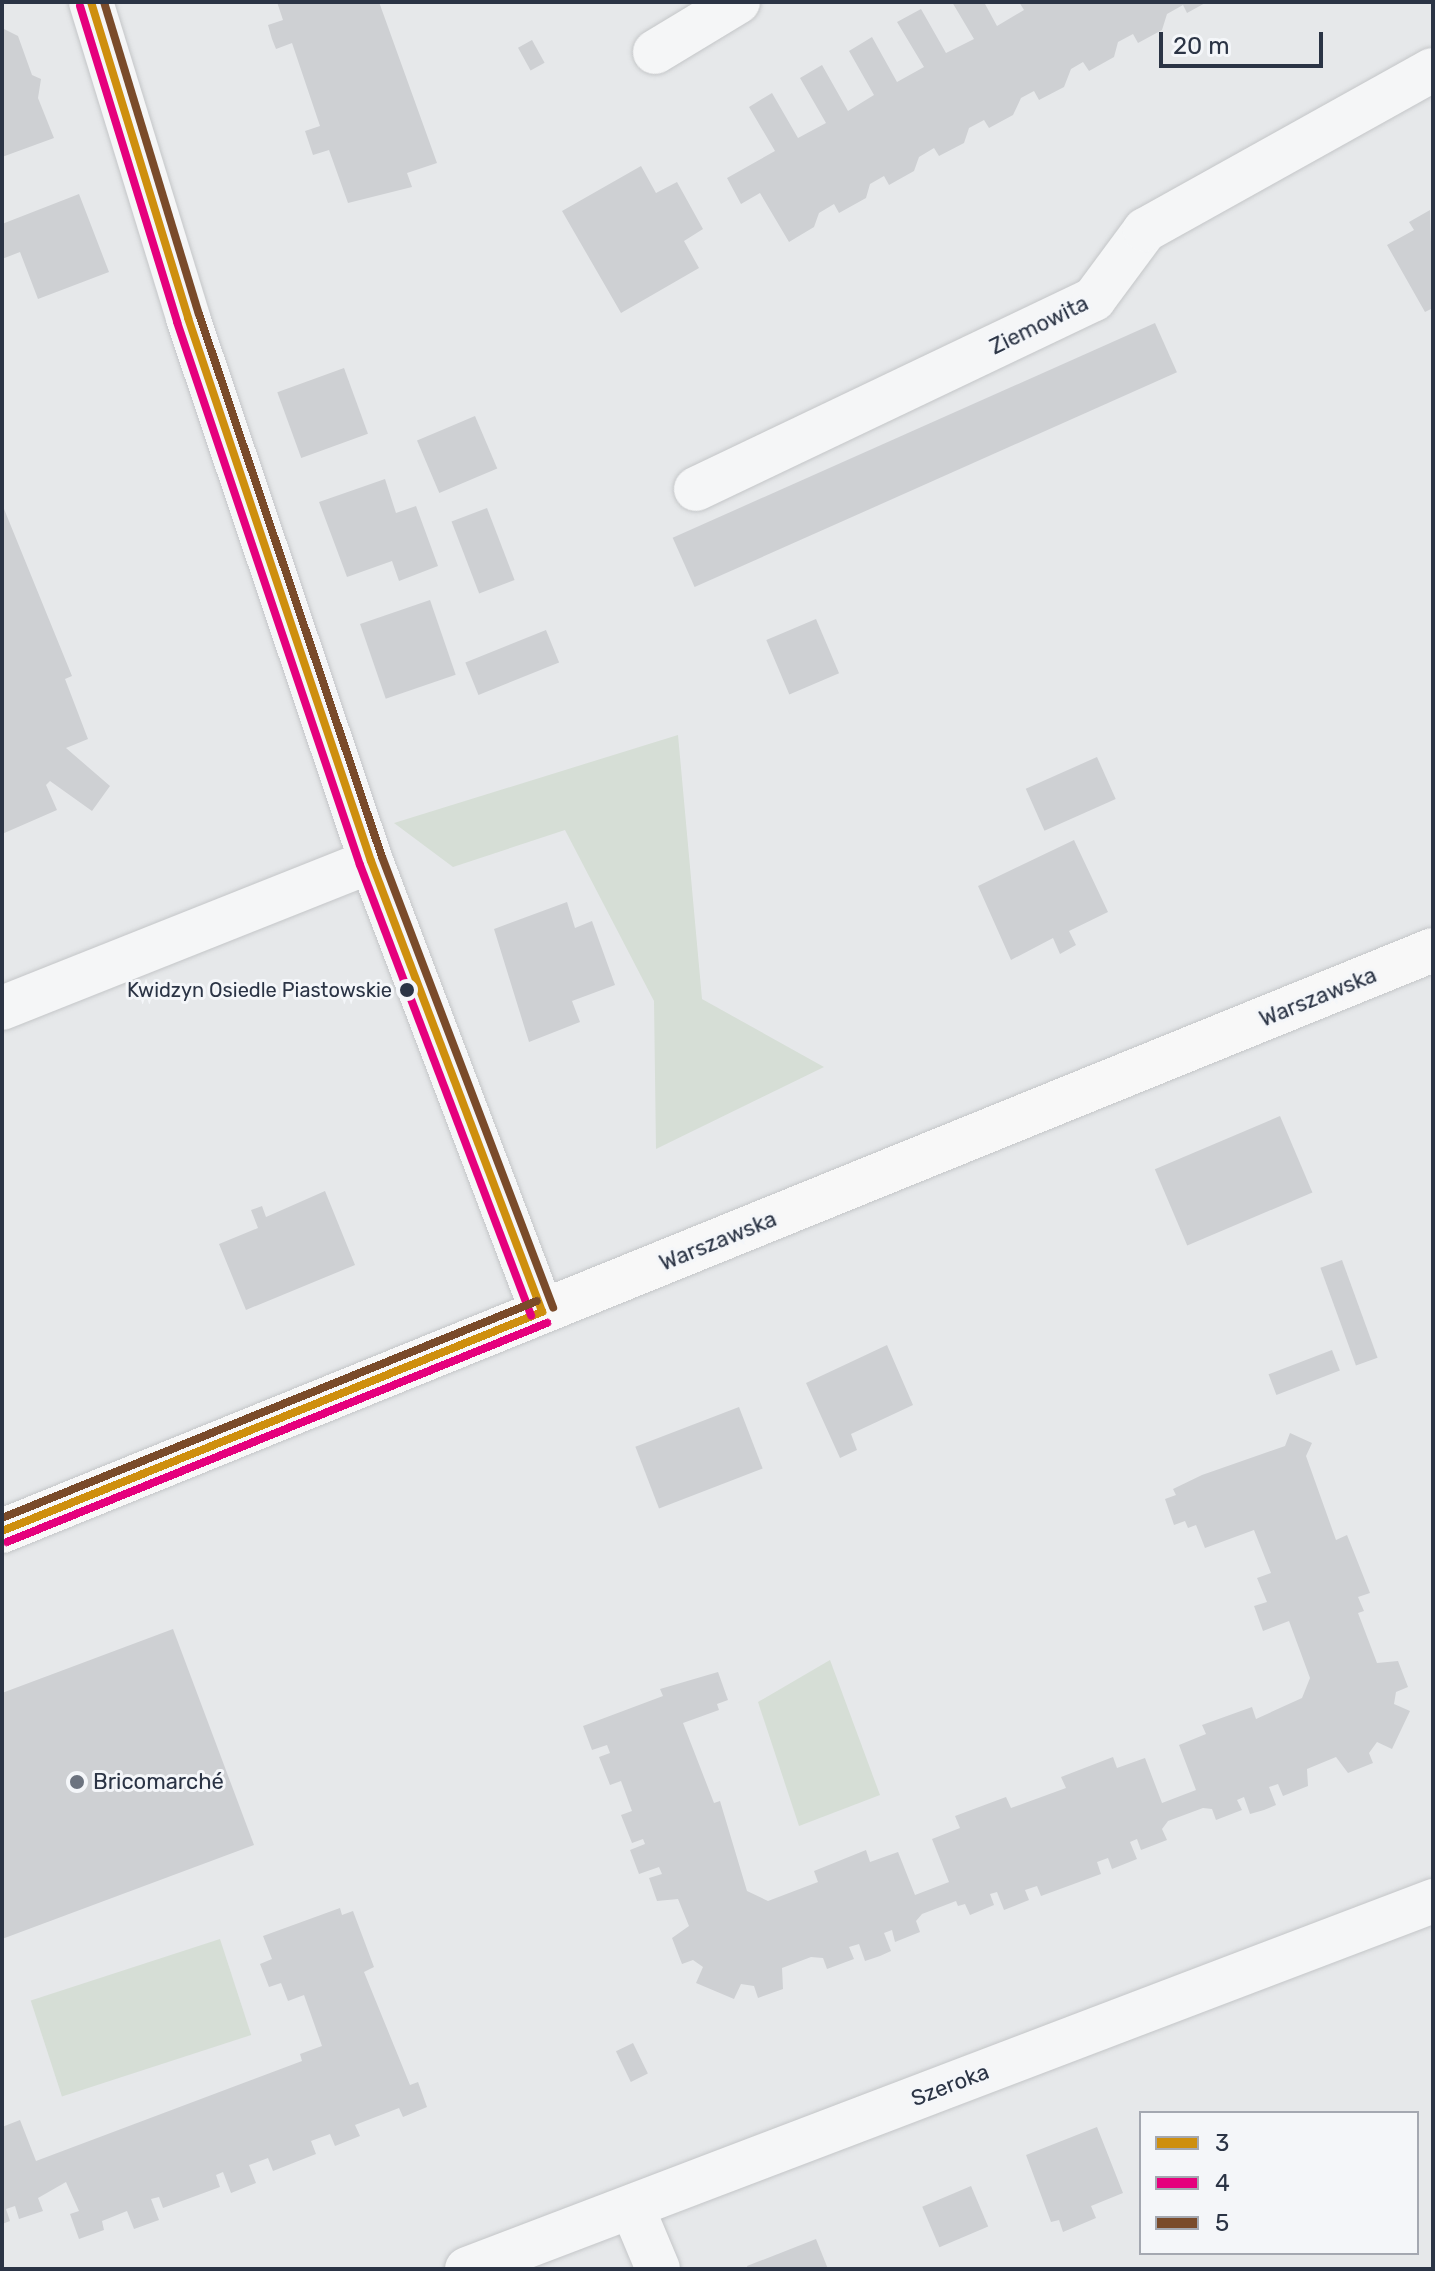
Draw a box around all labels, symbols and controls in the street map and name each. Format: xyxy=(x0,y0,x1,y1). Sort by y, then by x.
scale bar xyxy=(1163,16,1327,66)
text: 20 m xyxy=(1173,32,1230,60)
street label: Ziemowita xyxy=(985,290,1093,360)
street label: Warszawska xyxy=(1256,962,1380,1032)
place label: Kwidzyn Osiedle Piastowskie xyxy=(127,978,392,1002)
marker: Kwidzyn Osiedle Piastowskie xyxy=(399,982,415,998)
street label: Warszawska xyxy=(656,1206,780,1276)
place label: Bricomarché xyxy=(93,1769,224,1795)
marker: Bricomarché xyxy=(68,1773,86,1791)
street label: Szeroka xyxy=(907,2058,993,2112)
legend xyxy=(1139,2111,1419,2255)
text: 3 xyxy=(1215,2129,1229,2157)
text: 4 xyxy=(1215,2169,1230,2197)
text: 5 xyxy=(1215,2209,1229,2237)

